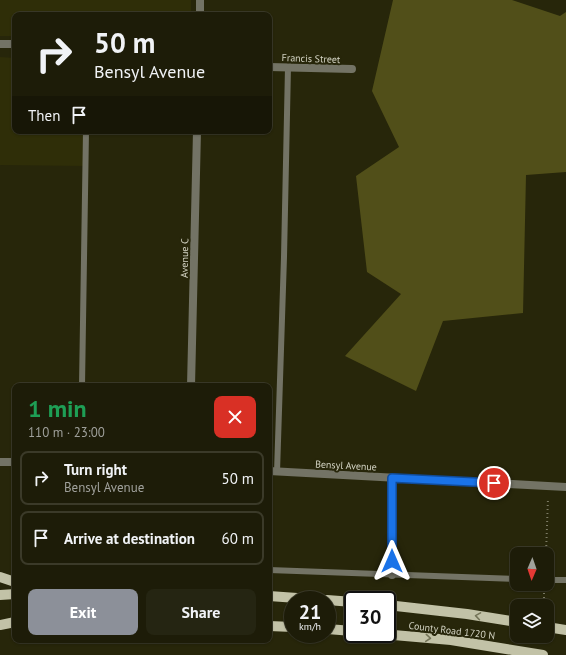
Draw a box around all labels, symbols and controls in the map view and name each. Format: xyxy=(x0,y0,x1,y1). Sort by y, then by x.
text: 50 m xyxy=(94,24,155,61)
icon: right xyxy=(28,28,80,80)
street label: Francis Street xyxy=(281,51,341,66)
text: Bensyl Avenue xyxy=(94,60,205,83)
icon: arrive xyxy=(68,104,90,126)
text: Then xyxy=(28,106,60,125)
street label: Avenue C xyxy=(178,238,191,278)
text: 1 min xyxy=(28,393,87,424)
button: close xyxy=(214,396,256,438)
text: 110 m · 23:00 xyxy=(28,424,105,441)
street label: Bensyl Avenue xyxy=(315,457,377,474)
text: Turn right xyxy=(64,460,127,479)
pin xyxy=(477,466,511,500)
icon: right xyxy=(30,467,52,489)
text: 50 m xyxy=(221,469,254,488)
icon: arrive xyxy=(483,472,505,494)
text: Bensyl Avenue xyxy=(64,479,144,496)
icon: arrive xyxy=(30,527,52,549)
text: Arrive at destination xyxy=(64,529,195,548)
text: 60 m xyxy=(221,529,254,548)
position arrow xyxy=(371,540,413,582)
north arrow xyxy=(510,547,554,591)
map controls xyxy=(510,547,554,643)
button: Exit xyxy=(28,589,138,635)
button: Share xyxy=(146,589,256,635)
speed limit sign: 30 xyxy=(344,591,396,643)
text: 21 xyxy=(299,599,321,625)
button: layers xyxy=(510,599,554,643)
one-way arrow xyxy=(475,612,482,621)
street label: County Road 1720 N xyxy=(408,619,496,642)
text: km/h xyxy=(299,620,321,633)
one-way arrow xyxy=(424,634,431,643)

